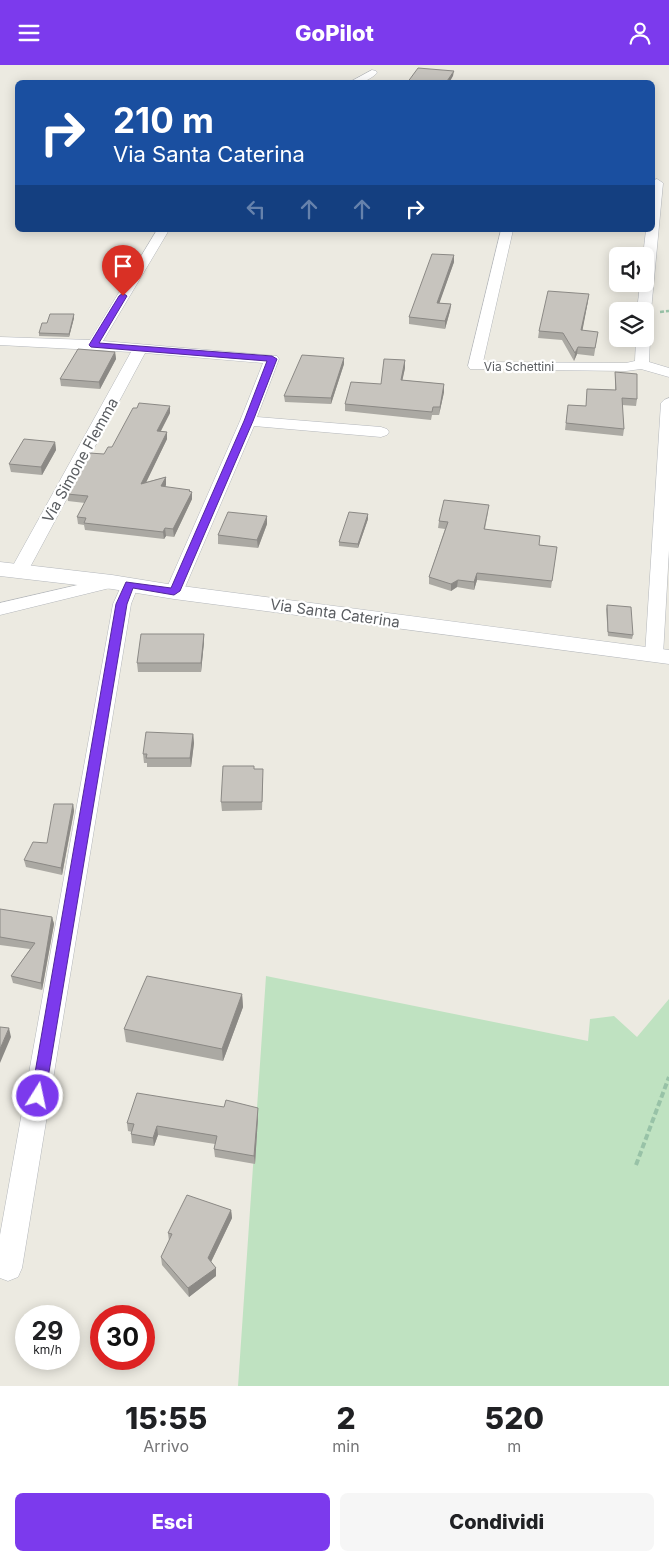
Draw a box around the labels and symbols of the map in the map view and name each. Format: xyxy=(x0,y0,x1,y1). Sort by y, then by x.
pin xyxy=(102,245,144,296)
street label: Via Schettini xyxy=(484,359,554,374)
street label: Via Simone Flemma xyxy=(38,394,122,526)
street label: Via Santa Caterina xyxy=(269,594,401,632)
position arrow xyxy=(11,1069,63,1121)
speed limit sign: 30 xyxy=(90,1305,155,1370)

